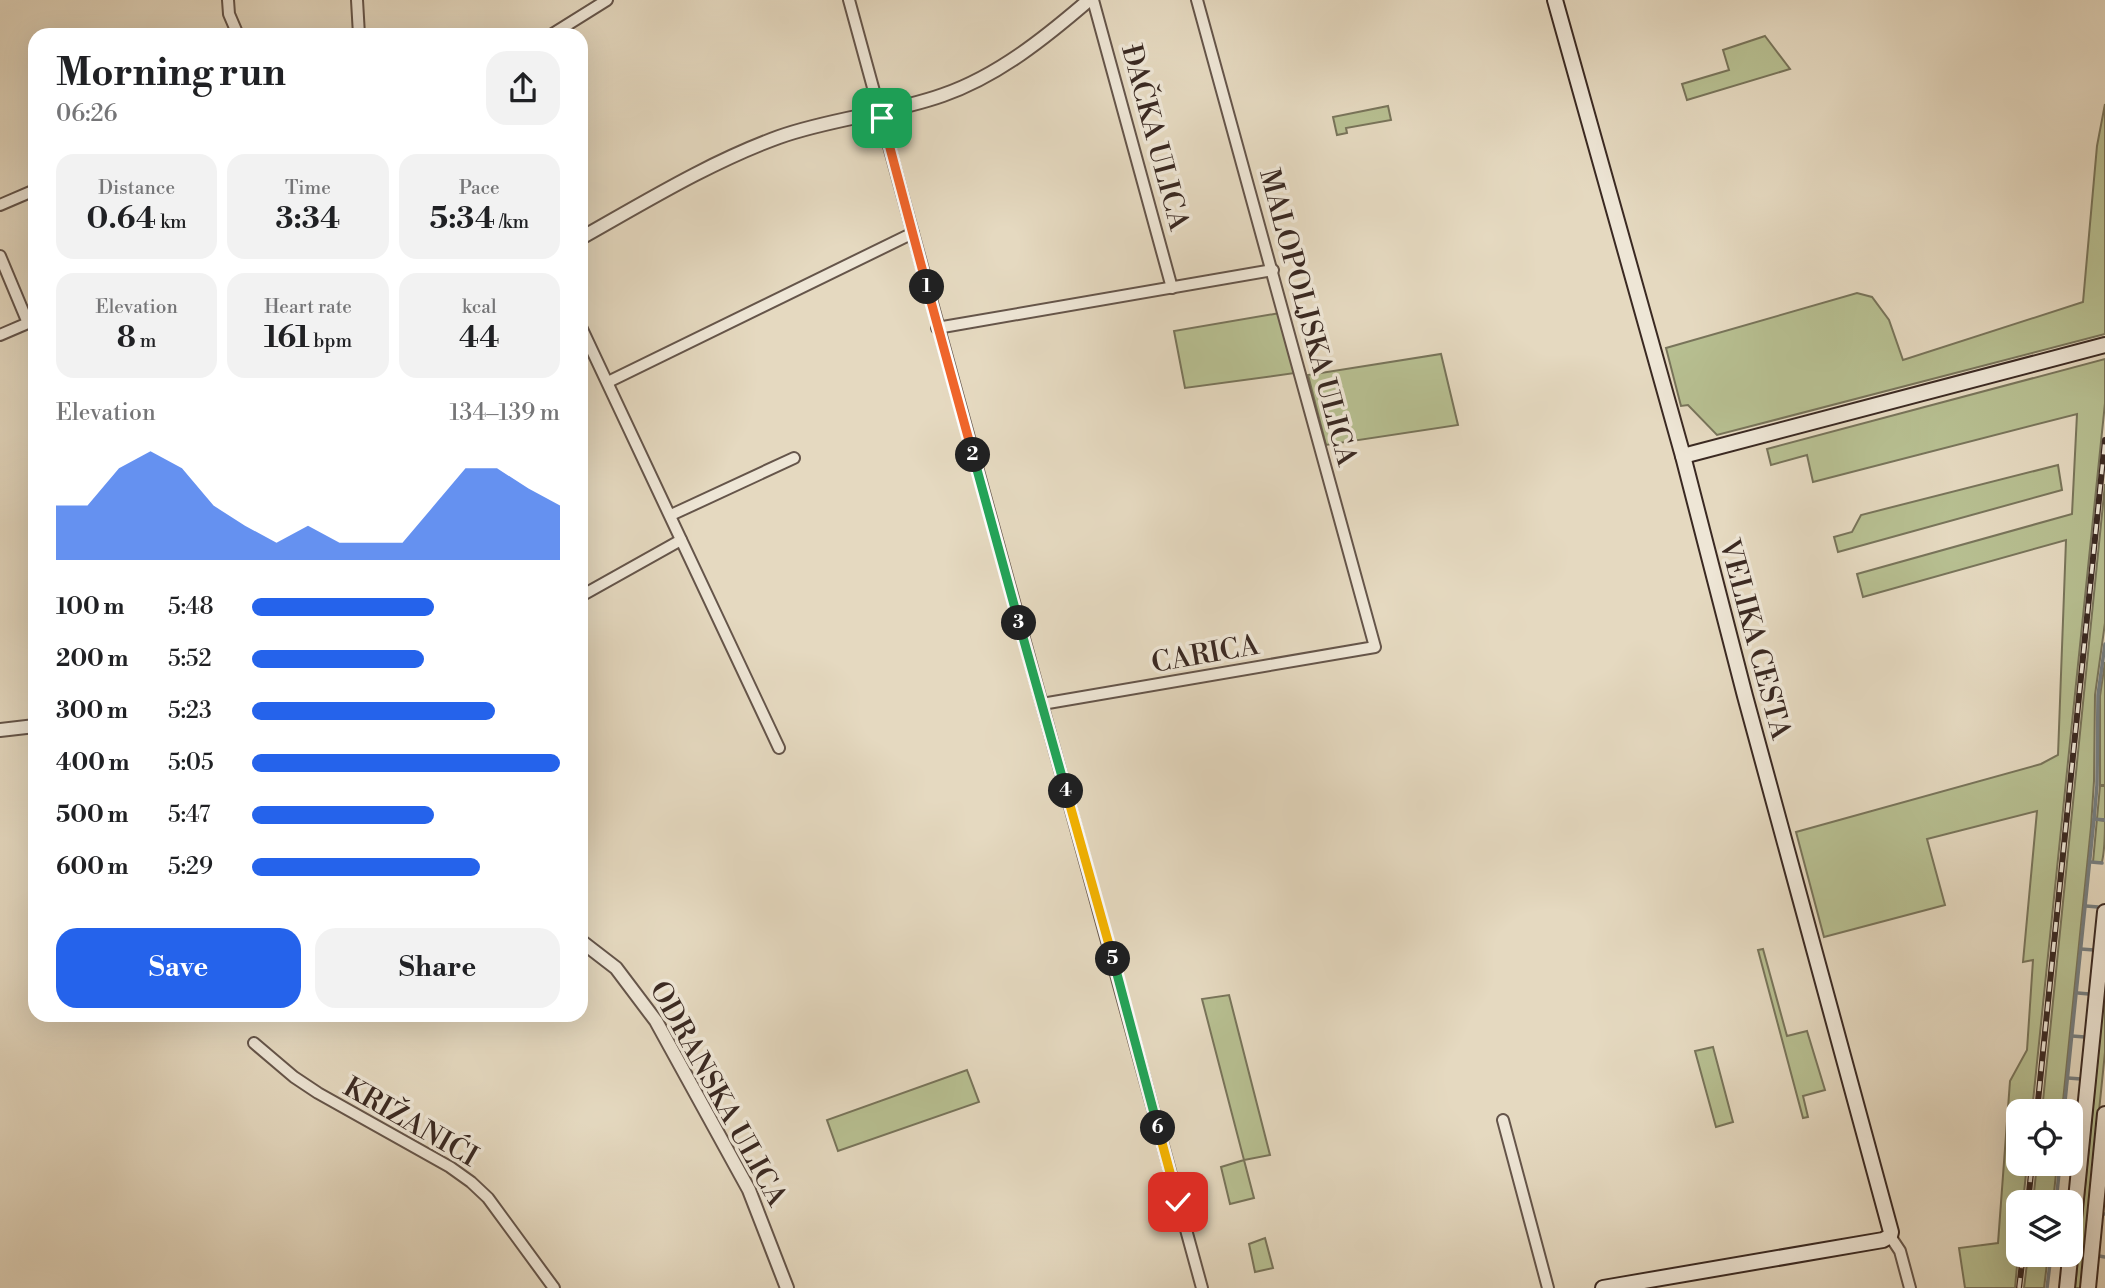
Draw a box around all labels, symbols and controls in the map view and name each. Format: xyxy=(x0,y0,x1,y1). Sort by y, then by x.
street label: ĐAČKA ULICA xyxy=(1113,40,1198,235)
text: Morning run xyxy=(56,50,286,97)
button: share xyxy=(486,51,560,125)
pin xyxy=(852,88,912,148)
icon: arrive xyxy=(863,99,901,137)
text: 06:26 xyxy=(56,100,117,128)
street label: MALOPOLJSKA ULICA xyxy=(1251,165,1364,470)
text: Distance xyxy=(98,176,175,200)
text: Time xyxy=(285,176,331,200)
text: Pace xyxy=(459,176,500,200)
text: 0.64 xyxy=(87,200,156,238)
text: 3:34 xyxy=(276,200,340,238)
text: 5:34 xyxy=(430,200,495,238)
text: km xyxy=(156,210,187,234)
text: /km xyxy=(495,210,529,234)
pin: 1 xyxy=(909,270,944,304)
text: 1 xyxy=(922,274,931,298)
text: Elevation xyxy=(96,295,178,319)
text: Heart rate xyxy=(264,295,352,319)
text: kcal xyxy=(462,295,497,319)
text: 8 xyxy=(117,319,136,357)
text: 161 xyxy=(264,319,310,357)
text: 44 xyxy=(459,319,500,357)
text: m xyxy=(136,329,157,353)
text: bpm xyxy=(310,329,352,353)
text: Elevation xyxy=(56,399,156,427)
text: 134–139 m xyxy=(450,399,560,427)
pin: 2 xyxy=(956,438,990,472)
text: 2 xyxy=(967,442,978,466)
street label: VELIKA CESTA xyxy=(1711,535,1798,744)
text: 100 m xyxy=(56,593,124,621)
text: 5:48 xyxy=(168,593,214,621)
pin: 3 xyxy=(1002,606,1036,640)
text: 3 xyxy=(1013,610,1024,634)
street label: CARICA xyxy=(1149,628,1262,681)
text: 200 m xyxy=(56,645,128,673)
text: 5:52 xyxy=(168,645,212,673)
text: 300 m xyxy=(56,697,128,725)
text: 5:23 xyxy=(168,697,212,725)
text: 400 m xyxy=(56,749,129,777)
text: 5:05 xyxy=(168,749,214,777)
pin: 4 xyxy=(1048,774,1084,808)
text: 4 xyxy=(1059,778,1072,802)
text: 500 m xyxy=(56,801,128,829)
text: 5:47 xyxy=(168,801,210,829)
text: 600 m xyxy=(56,853,129,881)
text: 5:29 xyxy=(168,853,213,881)
button: Save xyxy=(56,928,301,1008)
button: Share xyxy=(315,928,560,1008)
pin: 5 xyxy=(1096,942,1130,976)
text: 5 xyxy=(1107,946,1118,970)
street label: ODRANSKA ULICA xyxy=(641,975,794,1213)
street label: KRIŽANIĆI xyxy=(337,1068,485,1175)
map controls xyxy=(2006,1099,2083,1267)
button: locate xyxy=(2006,1099,2083,1176)
pin: 6 xyxy=(1140,1110,1176,1146)
text: 6 xyxy=(1152,1115,1163,1139)
pin xyxy=(1148,1172,1208,1232)
icon: check xyxy=(1159,1183,1197,1221)
button: layers xyxy=(2006,1190,2083,1267)

